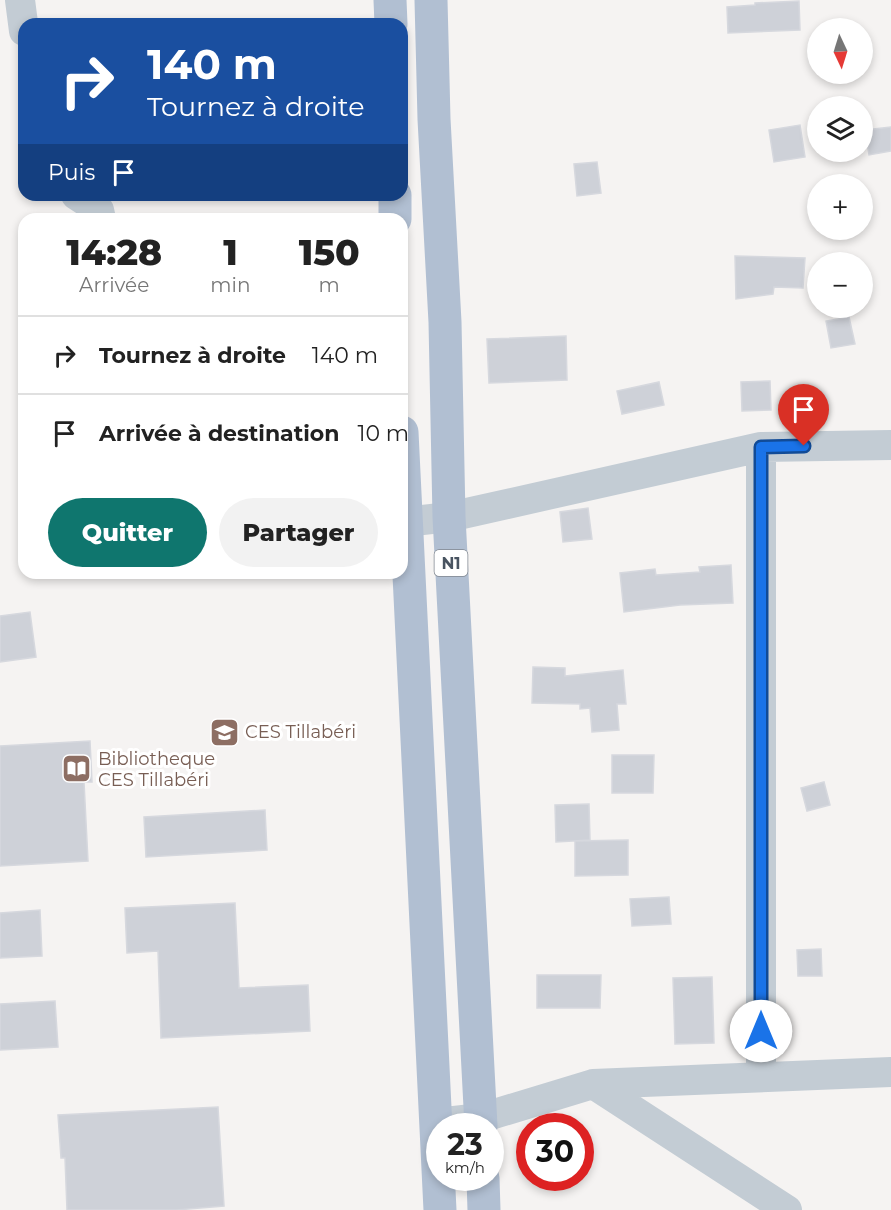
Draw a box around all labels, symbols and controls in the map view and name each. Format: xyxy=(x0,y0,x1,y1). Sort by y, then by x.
north arrow xyxy=(807,18,873,84)
map controls xyxy=(807,18,873,318)
text: 140 m xyxy=(147,38,277,90)
icon: right xyxy=(48,42,126,120)
text: Tournez à droite xyxy=(147,90,365,123)
button: layers xyxy=(807,96,873,162)
icon: arrive xyxy=(107,156,140,189)
text: Puis xyxy=(48,159,95,186)
button: + xyxy=(807,174,873,240)
text: 14:28 xyxy=(66,230,162,274)
text: 1 xyxy=(223,230,238,274)
text: 150 xyxy=(299,230,360,274)
button: − xyxy=(807,252,873,318)
text: Arrivée xyxy=(79,273,149,297)
text: min xyxy=(210,273,250,297)
text: m xyxy=(319,273,340,297)
icon: right xyxy=(48,339,81,372)
text: Tournez à droite xyxy=(99,342,286,369)
text: 140 m xyxy=(312,342,378,369)
pin xyxy=(778,384,829,446)
icon: arrive xyxy=(787,393,820,426)
icon: arrive xyxy=(48,417,81,450)
text: Arrivée à destination xyxy=(99,420,339,447)
text: 10 m xyxy=(357,420,409,447)
button: Quitter xyxy=(48,498,207,567)
button: Partager xyxy=(219,498,378,567)
road number: N1 xyxy=(434,550,468,576)
school or university icon: CES Tillabéri xyxy=(208,716,240,748)
place label: CES Tillabéri xyxy=(245,721,356,743)
place label: Bibliotheque CES Tillabéri xyxy=(98,748,215,791)
library icon: Bibliotheque CES Tillabéri xyxy=(61,753,93,785)
position arrow xyxy=(729,999,793,1063)
speed limit sign: 30 xyxy=(516,1113,594,1191)
text: 23 xyxy=(447,1126,483,1163)
text: km/h xyxy=(445,1158,485,1177)

